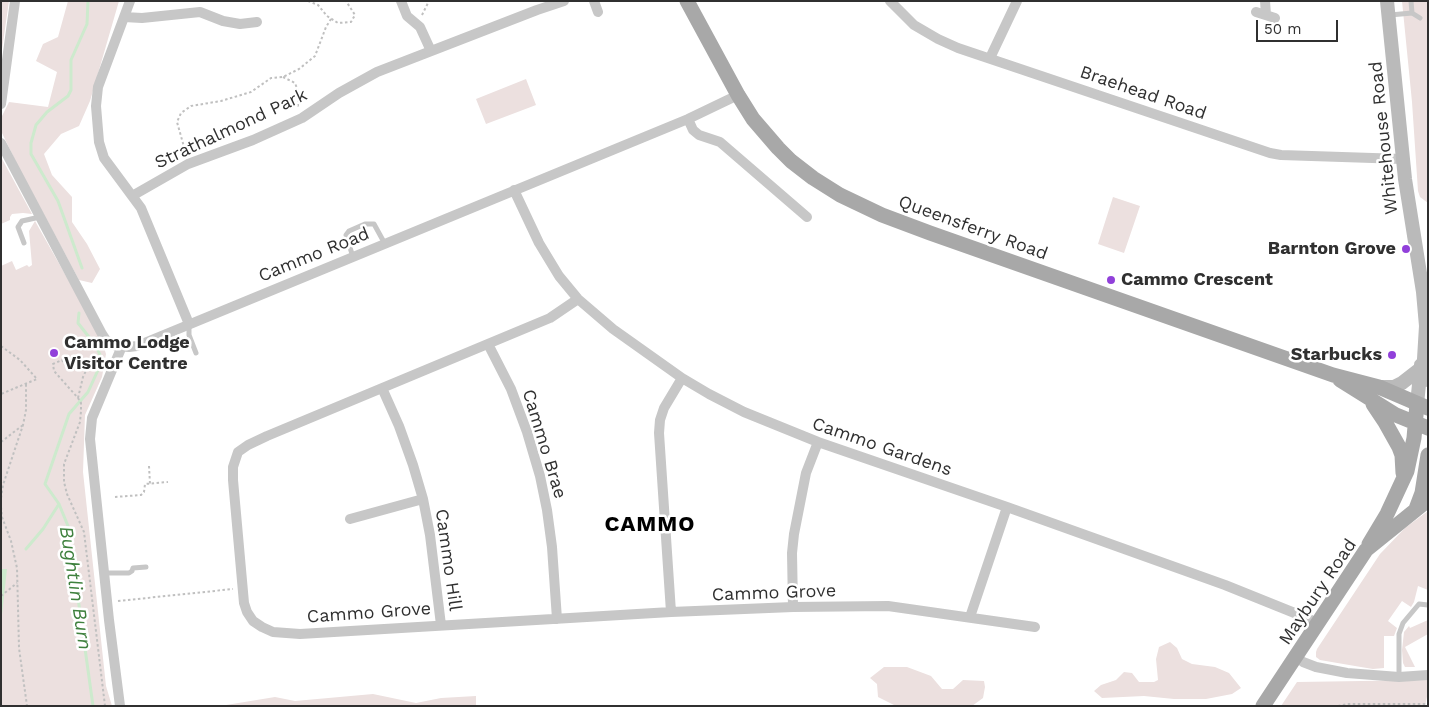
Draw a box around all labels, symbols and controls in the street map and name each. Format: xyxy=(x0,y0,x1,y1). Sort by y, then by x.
scale bar xyxy=(1259,10,1342,42)
text: 50 m xyxy=(1264,20,1301,38)
street label: Whitehouse Road xyxy=(1365,60,1403,216)
street label: Braehead Road xyxy=(1077,61,1209,125)
street label: Strathalmond Park xyxy=(151,84,311,174)
street label: Queensferry Road xyxy=(895,191,1051,265)
street label: Cammo Road xyxy=(255,223,373,287)
place label: Barnton Grove xyxy=(1268,238,1396,260)
marker: Barnton Grove xyxy=(1400,243,1412,255)
place label: Cammo Crescent xyxy=(1121,269,1273,291)
marker: Cammo Crescent xyxy=(1105,274,1117,286)
place label: Cammo Lodge Visitor Centre xyxy=(64,332,190,374)
place label: Starbucks xyxy=(1291,344,1382,366)
marker: Cammo Lodge Visitor Centre xyxy=(48,347,60,359)
marker: Starbucks xyxy=(1386,349,1398,361)
street label: Cammo Brae xyxy=(517,387,571,501)
street label: Cammo Gardens xyxy=(809,413,955,481)
street label: Cammo Hill xyxy=(430,508,466,612)
district label: CAMMO xyxy=(604,512,696,538)
water label: Bughtlin Burn xyxy=(54,524,96,652)
street label: Maybury Road xyxy=(1275,535,1361,649)
street label: Cammo Grove xyxy=(711,580,837,606)
street label: Cammo Grove xyxy=(306,598,432,628)

